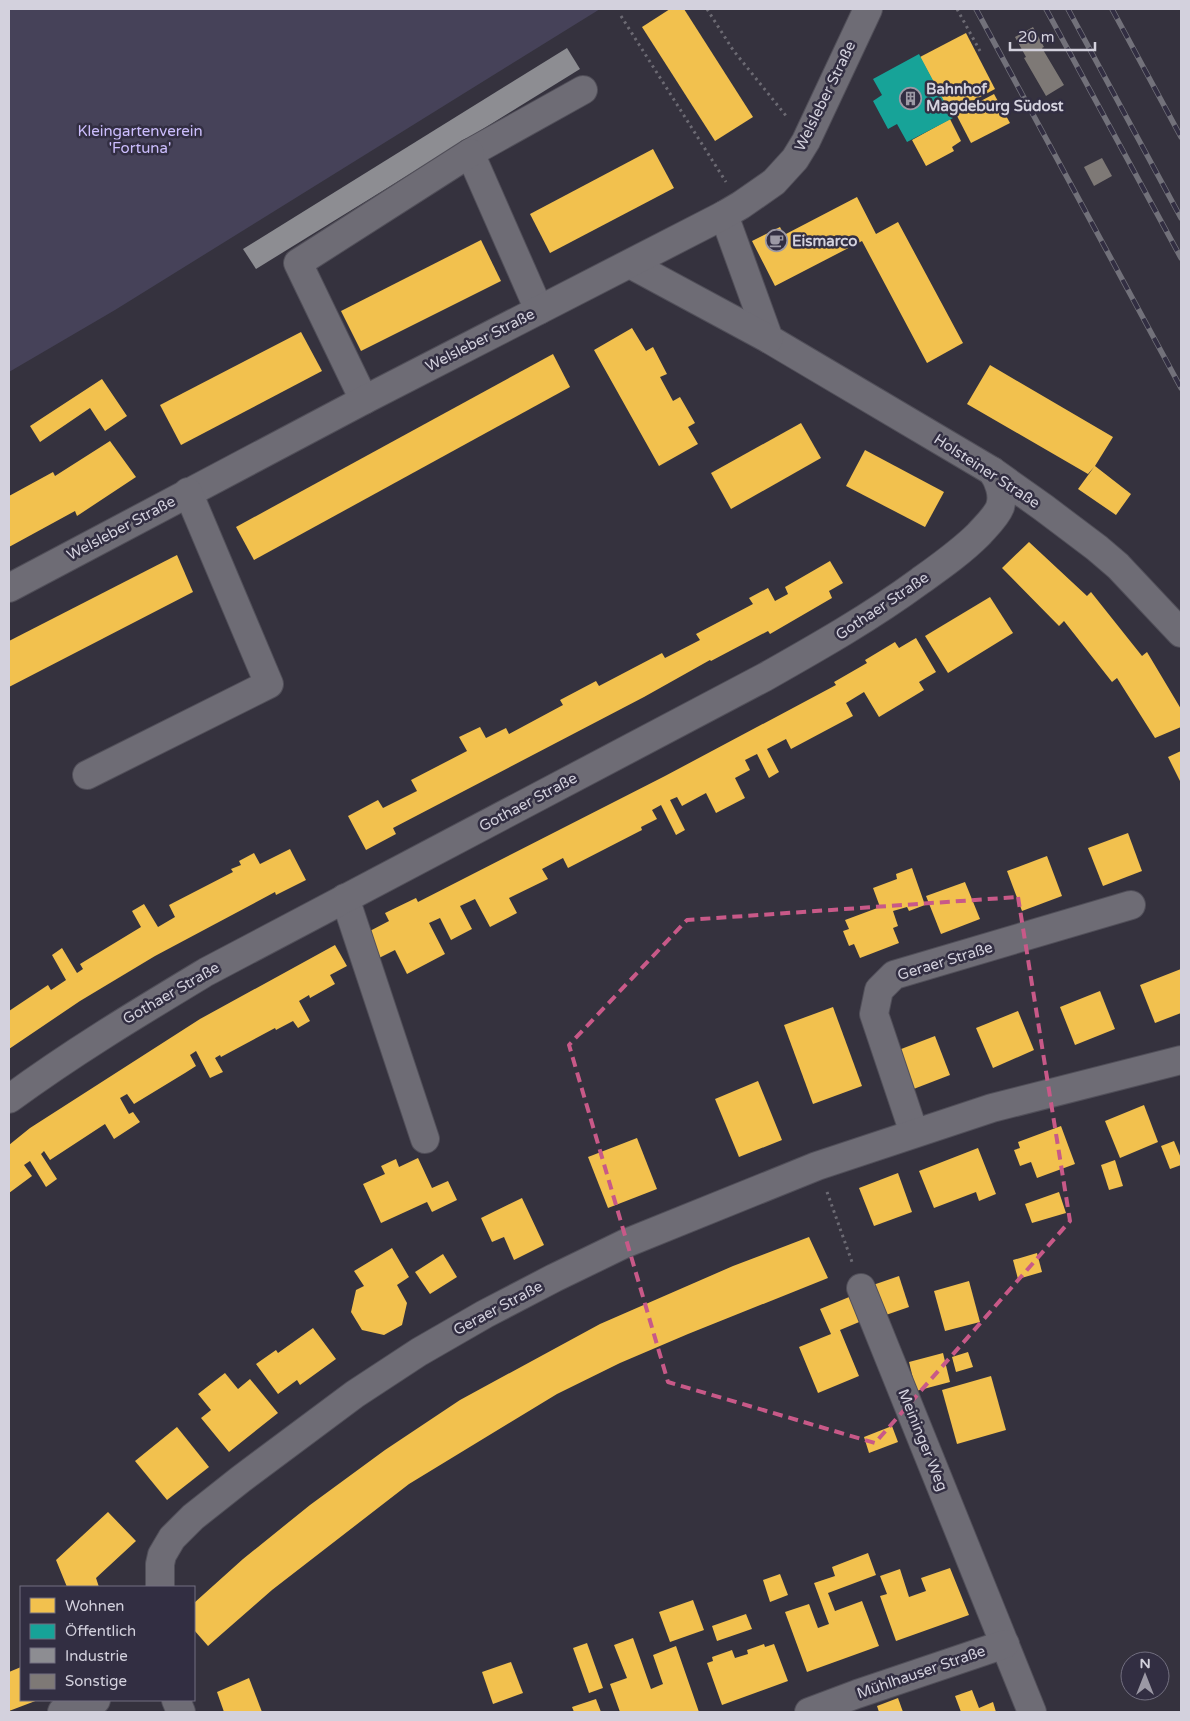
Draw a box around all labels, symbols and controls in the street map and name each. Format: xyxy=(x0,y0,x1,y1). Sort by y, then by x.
scale bar xyxy=(1010,20,1095,52)
text: 20 m xyxy=(1018,28,1055,46)
street label: Welsleber Straße xyxy=(791,38,859,154)
place label: Bahnhof Magdeburg Südost xyxy=(926,80,1064,116)
building icon: Bahnhof Magdeburg Südost xyxy=(898,86,922,110)
park label: Kleingartenverein 'Fortuna' xyxy=(77,122,203,157)
cafe icon: Eismarco xyxy=(764,229,788,253)
place label: Eismarco xyxy=(792,232,857,250)
street label: Welsleber Straße xyxy=(422,305,538,375)
street label: Holsteiner Straße xyxy=(931,430,1043,512)
street label: Welsleber Straße xyxy=(64,492,178,564)
street label: Gothaer Straße xyxy=(832,568,932,644)
street label: Gothaer Straße xyxy=(476,769,580,835)
street label: Geraer Straße xyxy=(895,938,995,984)
street label: Gothaer Straße xyxy=(120,958,222,1028)
street label: Geraer Straße xyxy=(450,1277,546,1339)
street label: Meininger Weg xyxy=(894,1386,952,1494)
legend xyxy=(20,1586,195,1701)
text: Wohnen xyxy=(65,1597,125,1615)
text: Öffentlich xyxy=(65,1622,136,1640)
street label: Mühlhauser Straße xyxy=(854,1642,988,1702)
text: Industrie xyxy=(65,1647,128,1665)
north arrow xyxy=(1120,1651,1170,1701)
text: N xyxy=(1139,1655,1151,1672)
text: Sonstige xyxy=(65,1672,127,1690)

